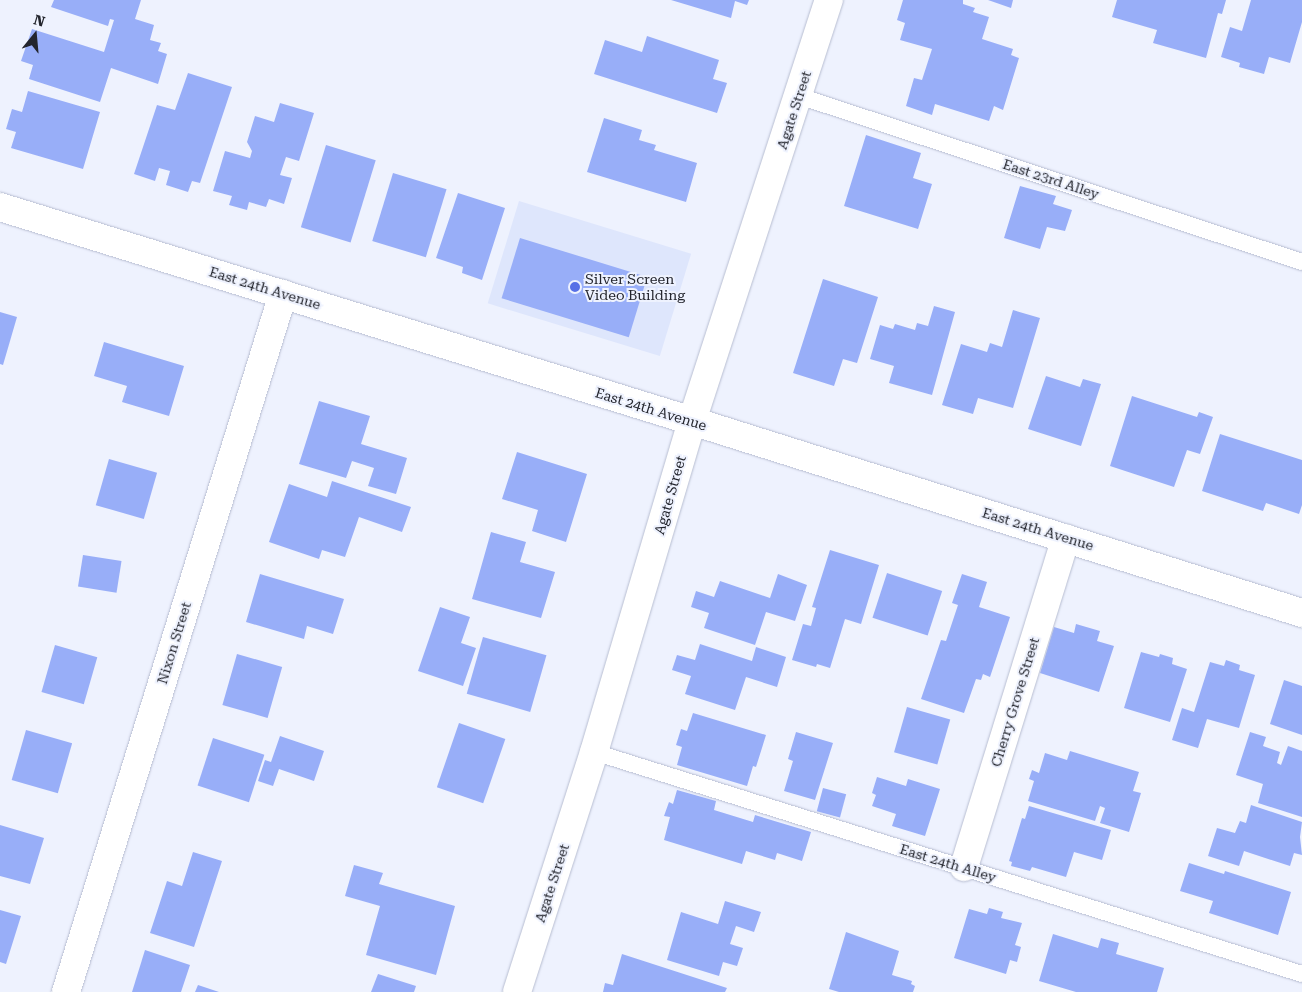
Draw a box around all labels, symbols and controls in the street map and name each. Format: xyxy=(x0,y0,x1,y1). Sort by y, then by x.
north arrow xyxy=(10,10,60,60)
text: N xyxy=(32,11,47,30)
street label: Agate Street xyxy=(773,69,815,151)
street label: East 23rd Alley xyxy=(1001,156,1101,202)
street label: East 24th Avenue xyxy=(207,263,323,313)
place label: Silver Screen Video Building xyxy=(585,271,685,304)
marker: Silver Screen Video Building xyxy=(569,281,581,293)
street label: East 24th Avenue xyxy=(593,384,709,434)
street label: Agate Street xyxy=(651,453,689,537)
street label: East 24th Avenue xyxy=(980,504,1096,554)
street label: Nixon Street xyxy=(154,600,194,686)
street label: Cherry Grove Street xyxy=(987,635,1043,769)
street label: East 24th Alley xyxy=(898,840,998,886)
street label: Agate Street xyxy=(531,842,573,924)

